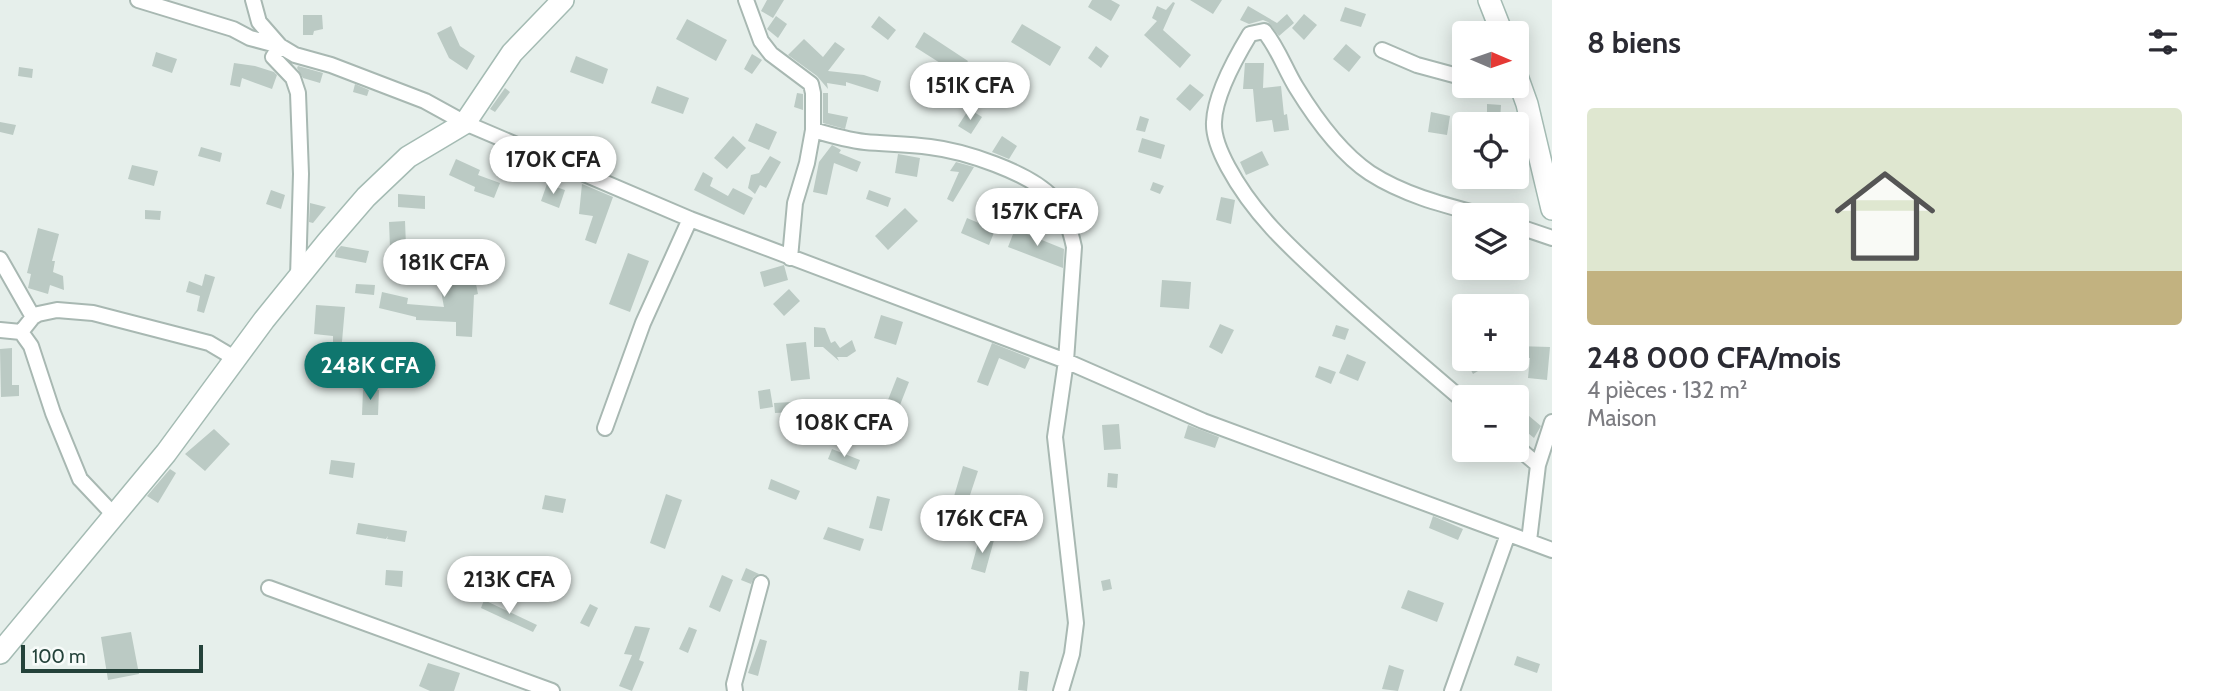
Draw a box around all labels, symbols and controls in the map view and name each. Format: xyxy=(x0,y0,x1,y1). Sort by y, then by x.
north arrow xyxy=(1452,21,1530,98)
map controls xyxy=(1452,21,1529,462)
icon: filters xyxy=(2144,23,2182,61)
text: 8 biens xyxy=(1587,24,1681,61)
pin: 151K CFA xyxy=(898,62,1042,122)
text: 151K CFA xyxy=(926,71,1014,99)
button: locate xyxy=(1452,112,1529,189)
pin: 170K CFA xyxy=(481,136,625,196)
text: 170K CFA xyxy=(505,145,601,173)
icon: home xyxy=(1822,153,1948,279)
pin: 157K CFA xyxy=(965,188,1109,248)
text: 157K CFA xyxy=(991,197,1083,225)
button: layers xyxy=(1452,203,1529,280)
pin: 181K CFA xyxy=(372,240,516,299)
text: 181K CFA xyxy=(399,248,489,276)
button: + xyxy=(1452,294,1529,371)
text: 248 000 CFA/mois xyxy=(1587,339,1841,376)
pin: 248K CFA xyxy=(298,342,442,402)
text: 248K CFA xyxy=(320,351,420,379)
text: 4 pièces · 132 m² xyxy=(1587,376,1747,404)
button: − xyxy=(1452,385,1529,462)
pin: 108K CFA xyxy=(772,400,916,459)
text: Maison xyxy=(1587,404,1656,432)
text: 108K CFA xyxy=(795,408,893,436)
pin: 176K CFA xyxy=(910,496,1054,555)
text: 176K CFA xyxy=(936,504,1028,532)
pin: 213K CFA xyxy=(437,556,581,616)
text: 213K CFA xyxy=(463,565,555,593)
scale bar xyxy=(21,642,203,674)
text: 100 m xyxy=(32,645,86,668)

